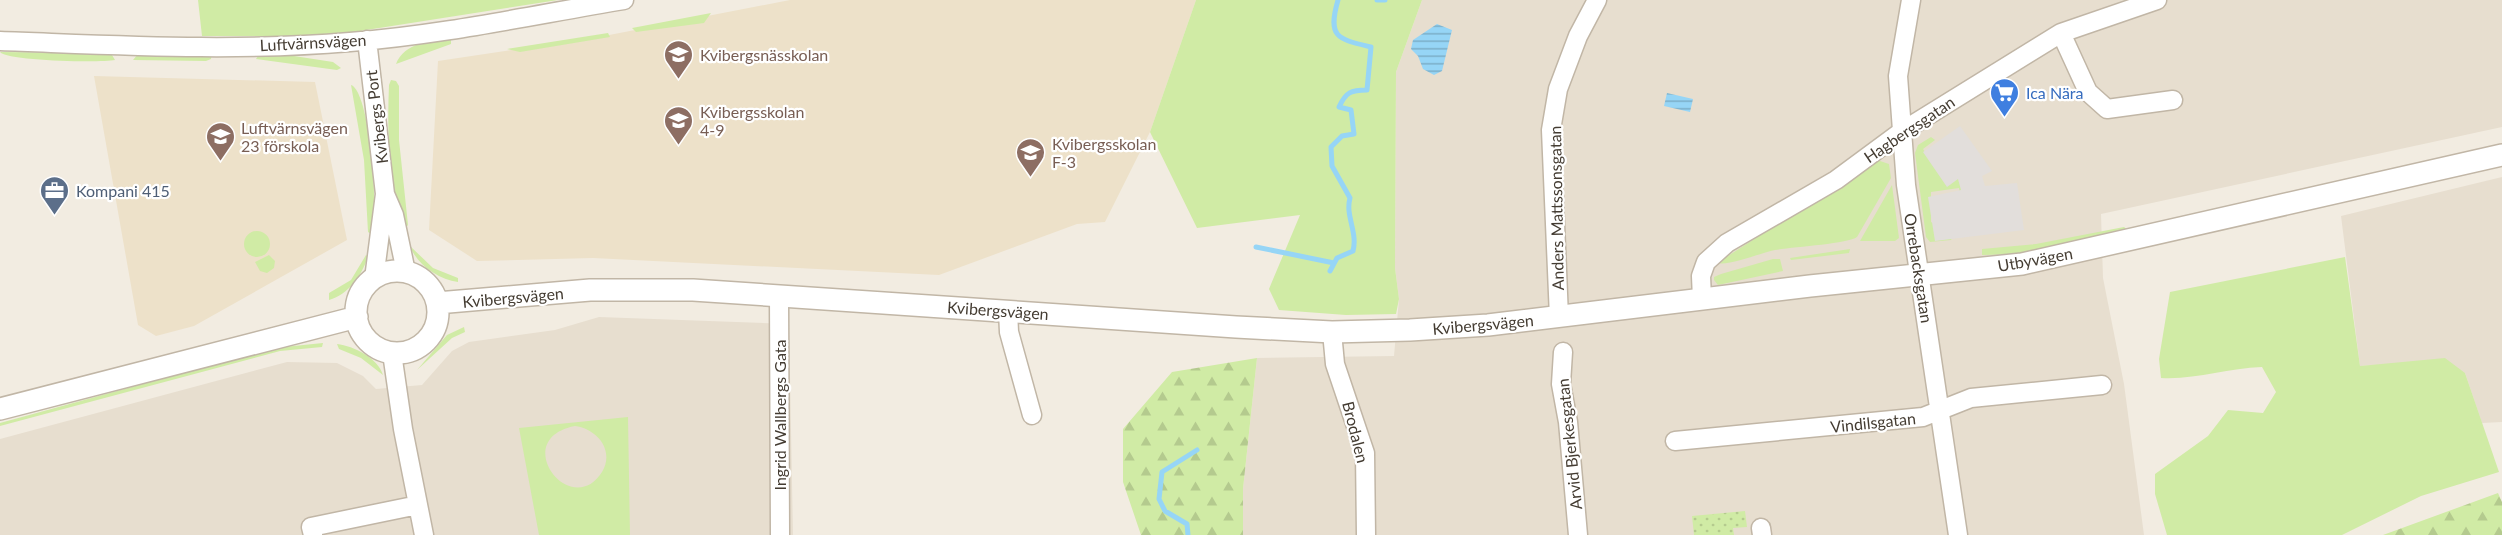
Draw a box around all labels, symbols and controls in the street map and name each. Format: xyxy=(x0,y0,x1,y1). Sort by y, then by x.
street label: Luftvärnsvägen xyxy=(259,30,367,54)
school or university icon: Kvibergsnässkolan xyxy=(663,38,695,80)
place label: Kvibergsnässkolan xyxy=(700,45,828,64)
street label: Kvibergs Port xyxy=(361,69,391,165)
supermarket icon: Ica Nära xyxy=(1989,76,2021,118)
place label: Ica Nära xyxy=(2026,83,2084,102)
street label: Hagbergsgatan xyxy=(1860,92,1958,166)
place label: Kvibergsskolan 4-9 xyxy=(700,102,805,139)
school or university icon: Kvibergsskolan 4-9 xyxy=(663,104,695,146)
place label: Luftvärnsvägen 23 förskola xyxy=(241,118,348,155)
school or university icon: Luftvärnsvägen 23 förskola xyxy=(204,120,236,162)
street label: Anders Mattssonsgatan xyxy=(1545,125,1567,291)
place label: Kvibergsskolan F-3 xyxy=(1052,134,1157,171)
school or university icon: Kvibergsskolan F-3 xyxy=(1015,136,1047,178)
office icon: Kompani 415 xyxy=(39,174,71,216)
place label: Kompani 415 xyxy=(76,181,170,200)
street label: Orrebacksgatan xyxy=(1901,212,1937,324)
street label: Utbyvägen xyxy=(1996,243,2074,275)
street label: Kvibergsvägen xyxy=(462,283,564,311)
street label: Kvibergsvägen xyxy=(947,297,1049,323)
street label: Kvibergsvägen xyxy=(1432,310,1534,338)
street label: Ingrid Wallbergs Gata xyxy=(770,340,789,490)
street label: Arvid Bjerkesgatan xyxy=(1553,377,1585,511)
street label: Brodalen xyxy=(1339,399,1373,465)
street label: Vindilsgatan xyxy=(1829,408,1917,436)

